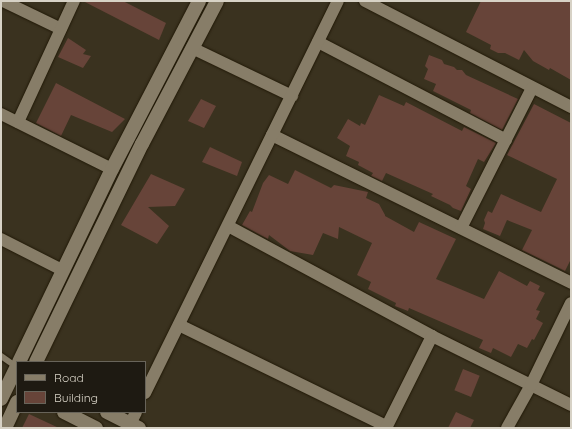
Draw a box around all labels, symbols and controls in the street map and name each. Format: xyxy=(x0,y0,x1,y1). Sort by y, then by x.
legend xyxy=(16,361,146,413)
text: Road xyxy=(54,370,84,385)
text: Building xyxy=(54,390,98,405)

